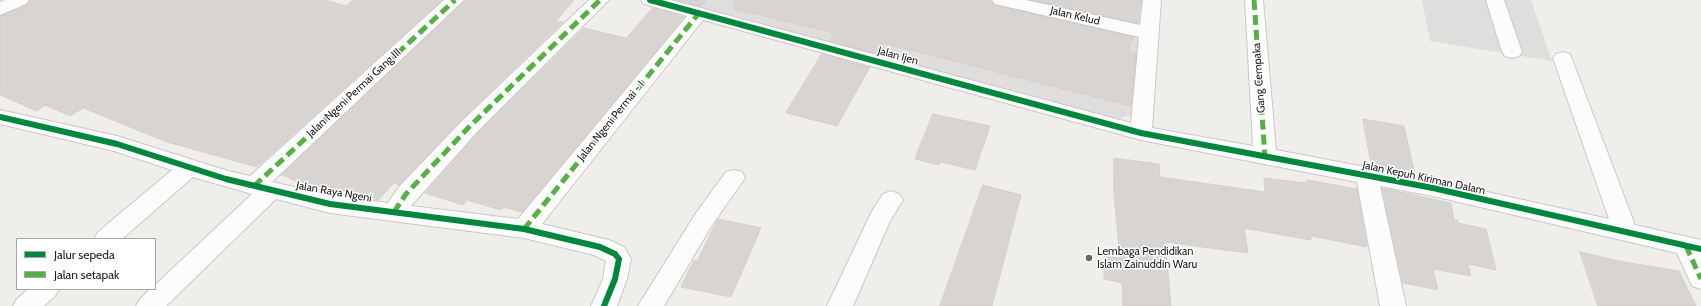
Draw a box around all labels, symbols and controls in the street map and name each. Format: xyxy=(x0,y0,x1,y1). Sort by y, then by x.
street label: Jalan Kelud xyxy=(1049,4,1101,28)
street label: Gang Cempaka xyxy=(1250,43,1268,113)
street label: Jalan Ijen xyxy=(876,44,920,68)
street label: Jalan Ngeni Permai Gang III xyxy=(304,46,404,140)
street label: Jalan Ngeni Permai - I xyxy=(575,78,647,164)
street label: Jalan Kepuh Kiriman Dalam xyxy=(1361,159,1487,197)
street label: Jalan Raya Ngeni xyxy=(295,179,373,205)
legend xyxy=(16,238,156,290)
place label: Lembaga Pendidikan Islam Zainuddin Waru xyxy=(1097,245,1197,271)
text: Jalur sepeda xyxy=(54,247,115,262)
marker: Lembaga Pendidikan Islam Zainuddin Waru xyxy=(1084,253,1094,263)
text: Jalan setapak xyxy=(54,267,119,282)

